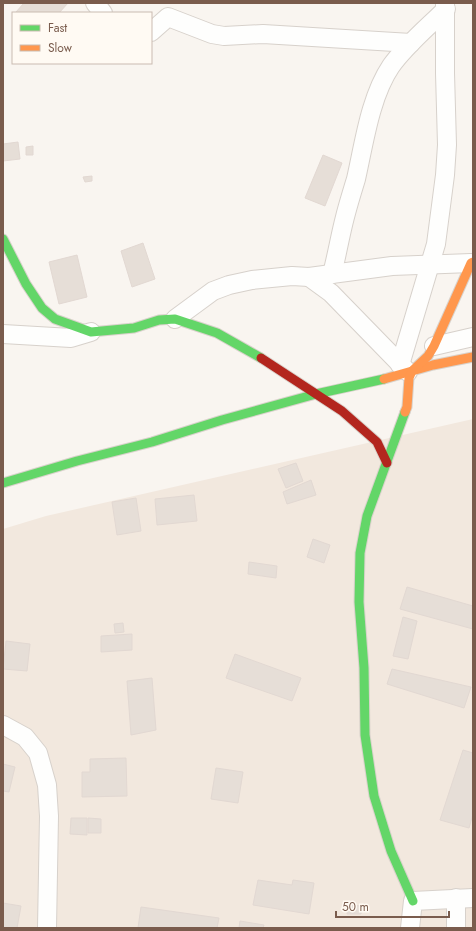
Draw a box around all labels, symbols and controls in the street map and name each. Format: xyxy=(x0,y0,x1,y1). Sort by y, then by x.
legend xyxy=(12,12,152,64)
text: Fast xyxy=(48,19,67,37)
text: Slow xyxy=(48,39,73,57)
scale bar xyxy=(336,893,449,919)
text: 50 m xyxy=(342,898,369,916)

